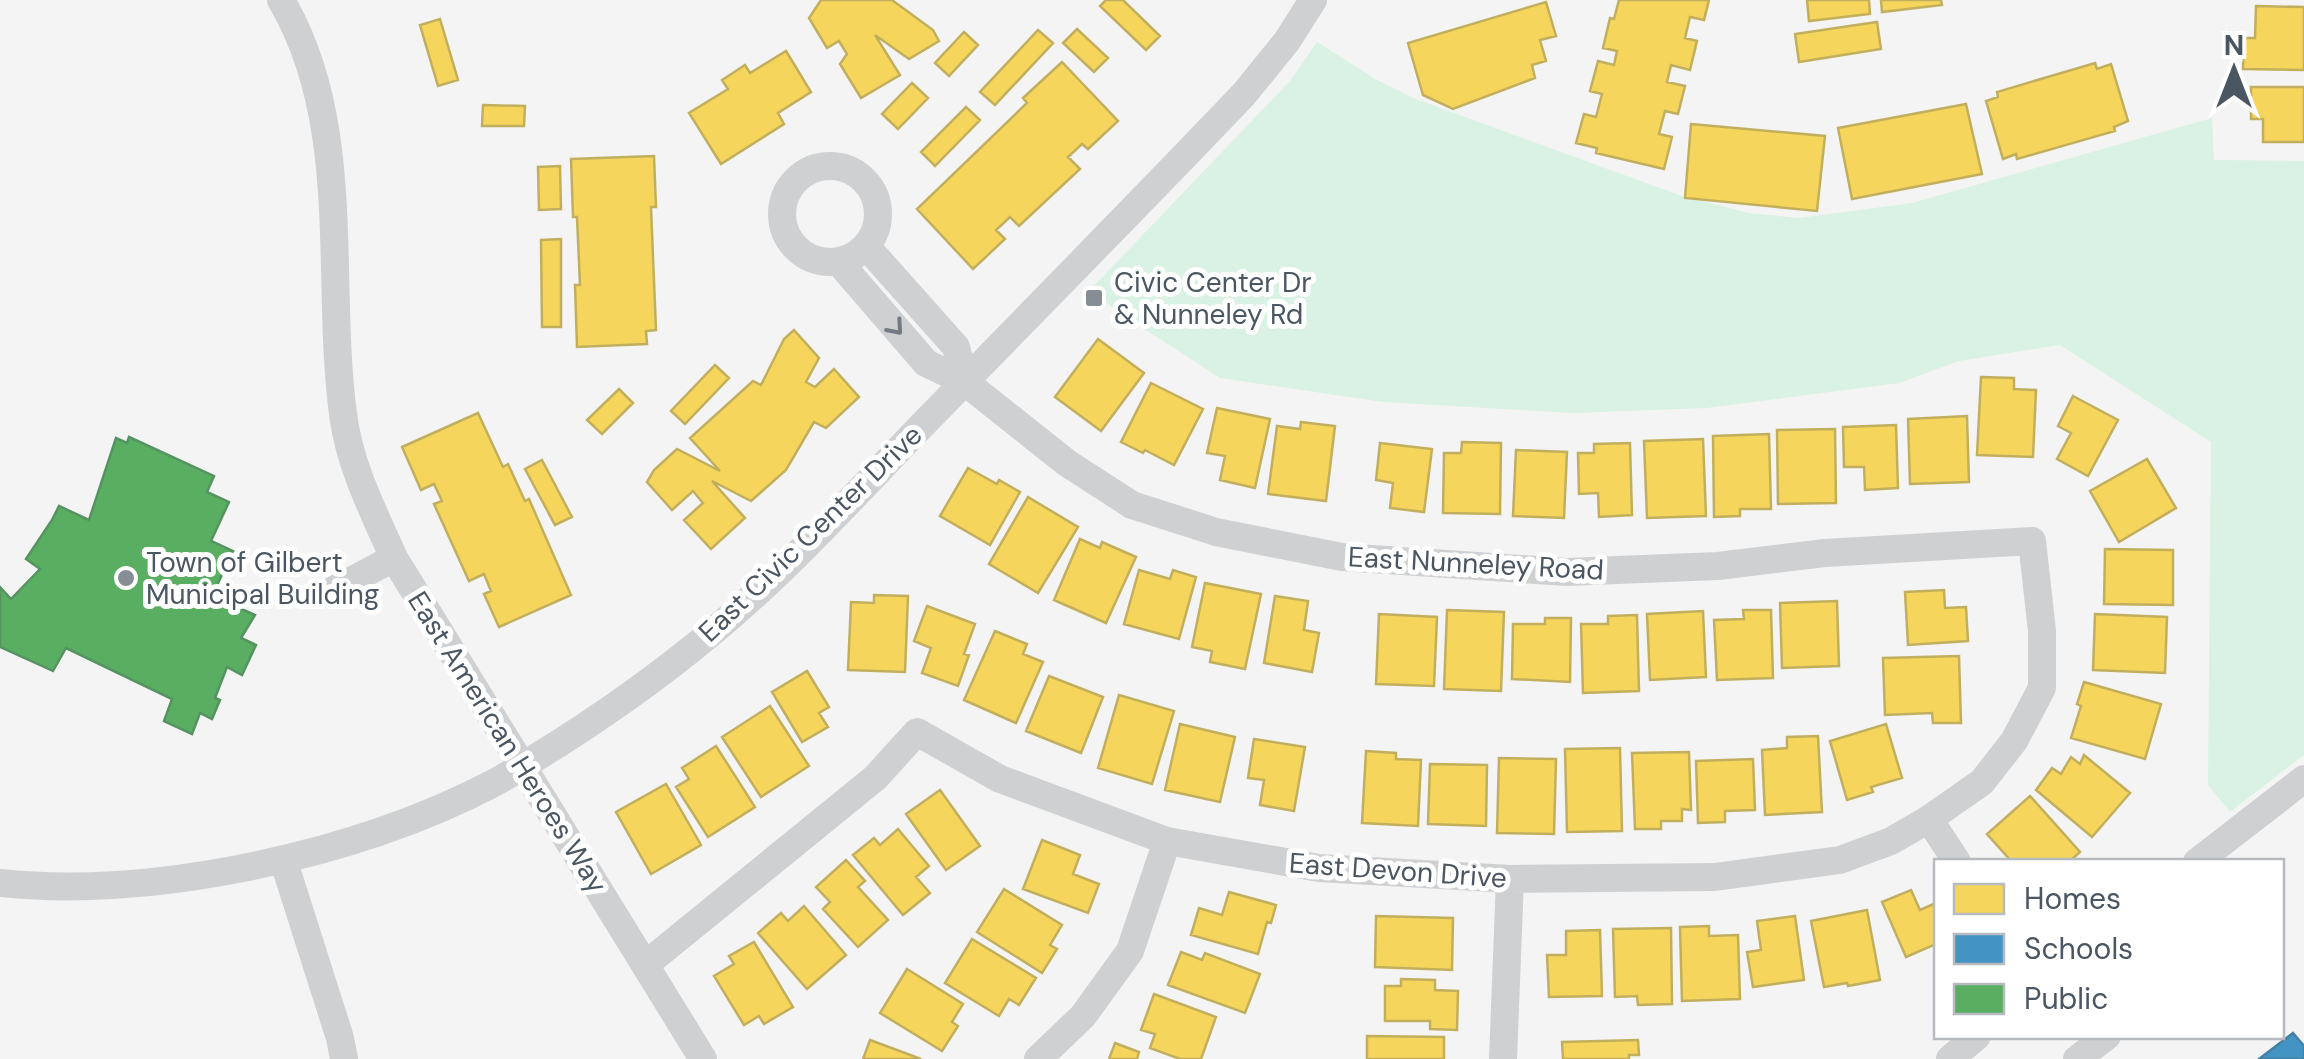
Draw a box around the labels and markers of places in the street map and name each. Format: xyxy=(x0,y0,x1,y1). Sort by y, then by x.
place label: Civic Center Dr & Nunneley Rd xyxy=(1114,264,1312,333)
marker: Civic Center Dr & Nunneley Rd xyxy=(1083,287,1105,309)
place label: Town of Gilbert Municipal Building xyxy=(146,544,379,613)
marker: Town of Gilbert Municipal Building xyxy=(115,567,137,589)

